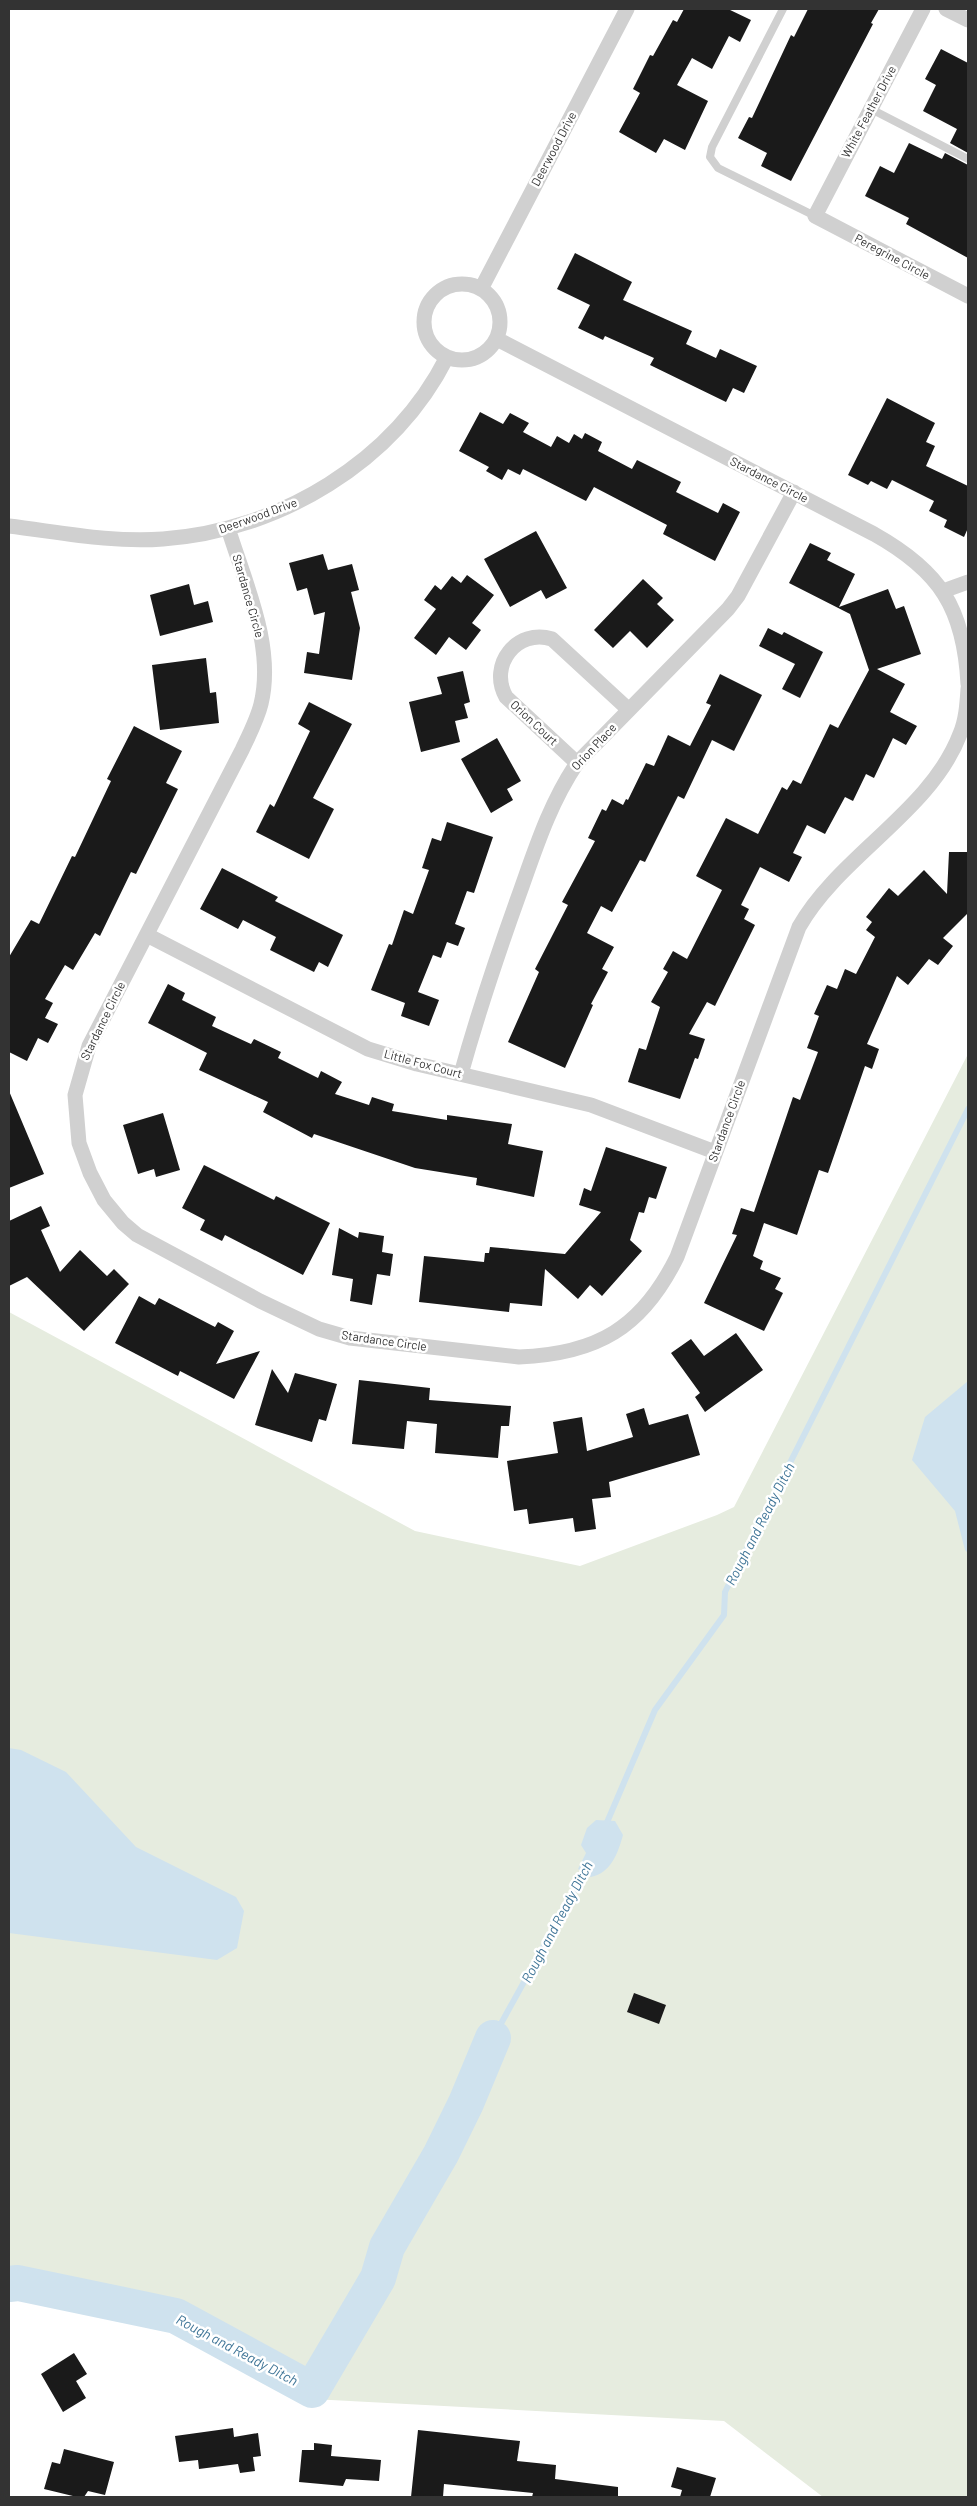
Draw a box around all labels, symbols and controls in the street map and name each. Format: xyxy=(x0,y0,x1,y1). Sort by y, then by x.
street label: White Feather Drive xyxy=(838,63,898,160)
street label: Deerwood Drive xyxy=(528,109,579,188)
street label: Peregrine Circle xyxy=(853,230,932,282)
street label: Stardance Circle xyxy=(728,453,811,505)
street label: Deerwood Drive xyxy=(217,494,299,536)
street label: Stardance Circle xyxy=(230,552,268,639)
street label: Orion Court xyxy=(508,697,561,748)
street label: Orion Place xyxy=(568,720,618,773)
street label: Stardance Circle xyxy=(77,979,127,1062)
street label: Little Fox Court xyxy=(383,1046,464,1080)
street label: Stardance Circle xyxy=(705,1078,747,1163)
street label: Stardance Circle xyxy=(341,1327,428,1353)
water label: Rough and Ready Ditch xyxy=(721,1460,798,1588)
water label: Rough and Ready Ditch xyxy=(517,1858,596,1985)
water label: Rough and Ready Ditch xyxy=(174,2310,301,2389)

